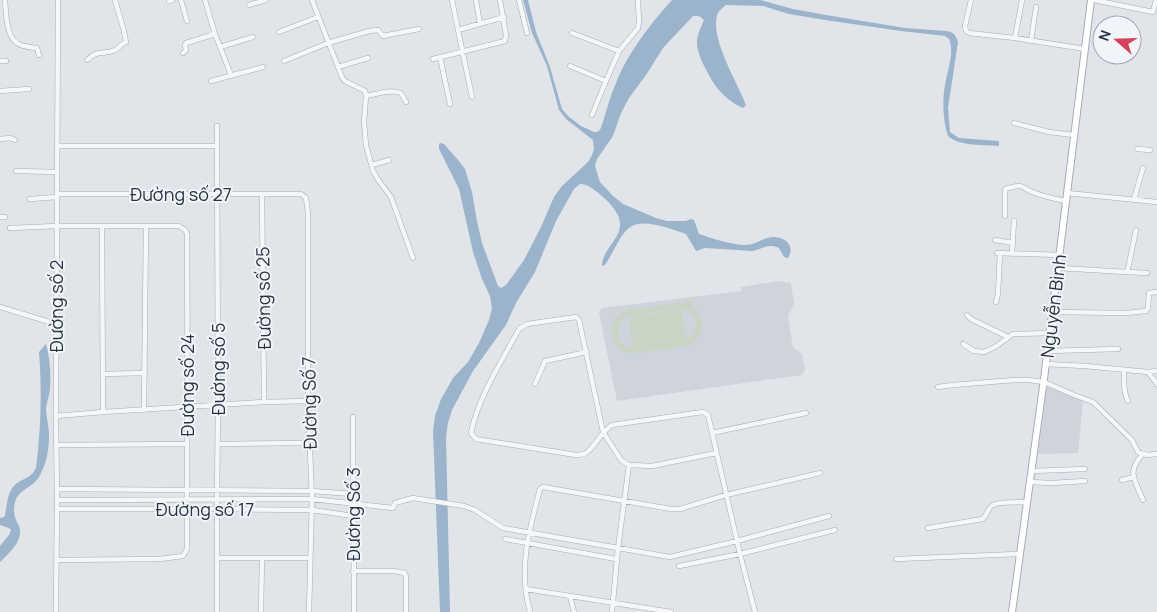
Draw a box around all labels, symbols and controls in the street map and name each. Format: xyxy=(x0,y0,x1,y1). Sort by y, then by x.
north arrow xyxy=(1092,15,1142,65)
text: N xyxy=(1094,27,1115,43)
street label: Đường số 27 xyxy=(130,182,232,206)
street label: Đường số 25 xyxy=(250,246,276,350)
street label: Nguyễn Bình xyxy=(1035,253,1071,359)
street label: Đường số 2 xyxy=(44,260,68,352)
street label: Đường số 5 xyxy=(206,323,230,415)
street label: Đường số 24 xyxy=(175,334,199,436)
street label: Đường Số 7 xyxy=(296,356,322,450)
street label: Đường Số 3 xyxy=(341,467,365,561)
street label: Đường số 17 xyxy=(156,497,254,521)

